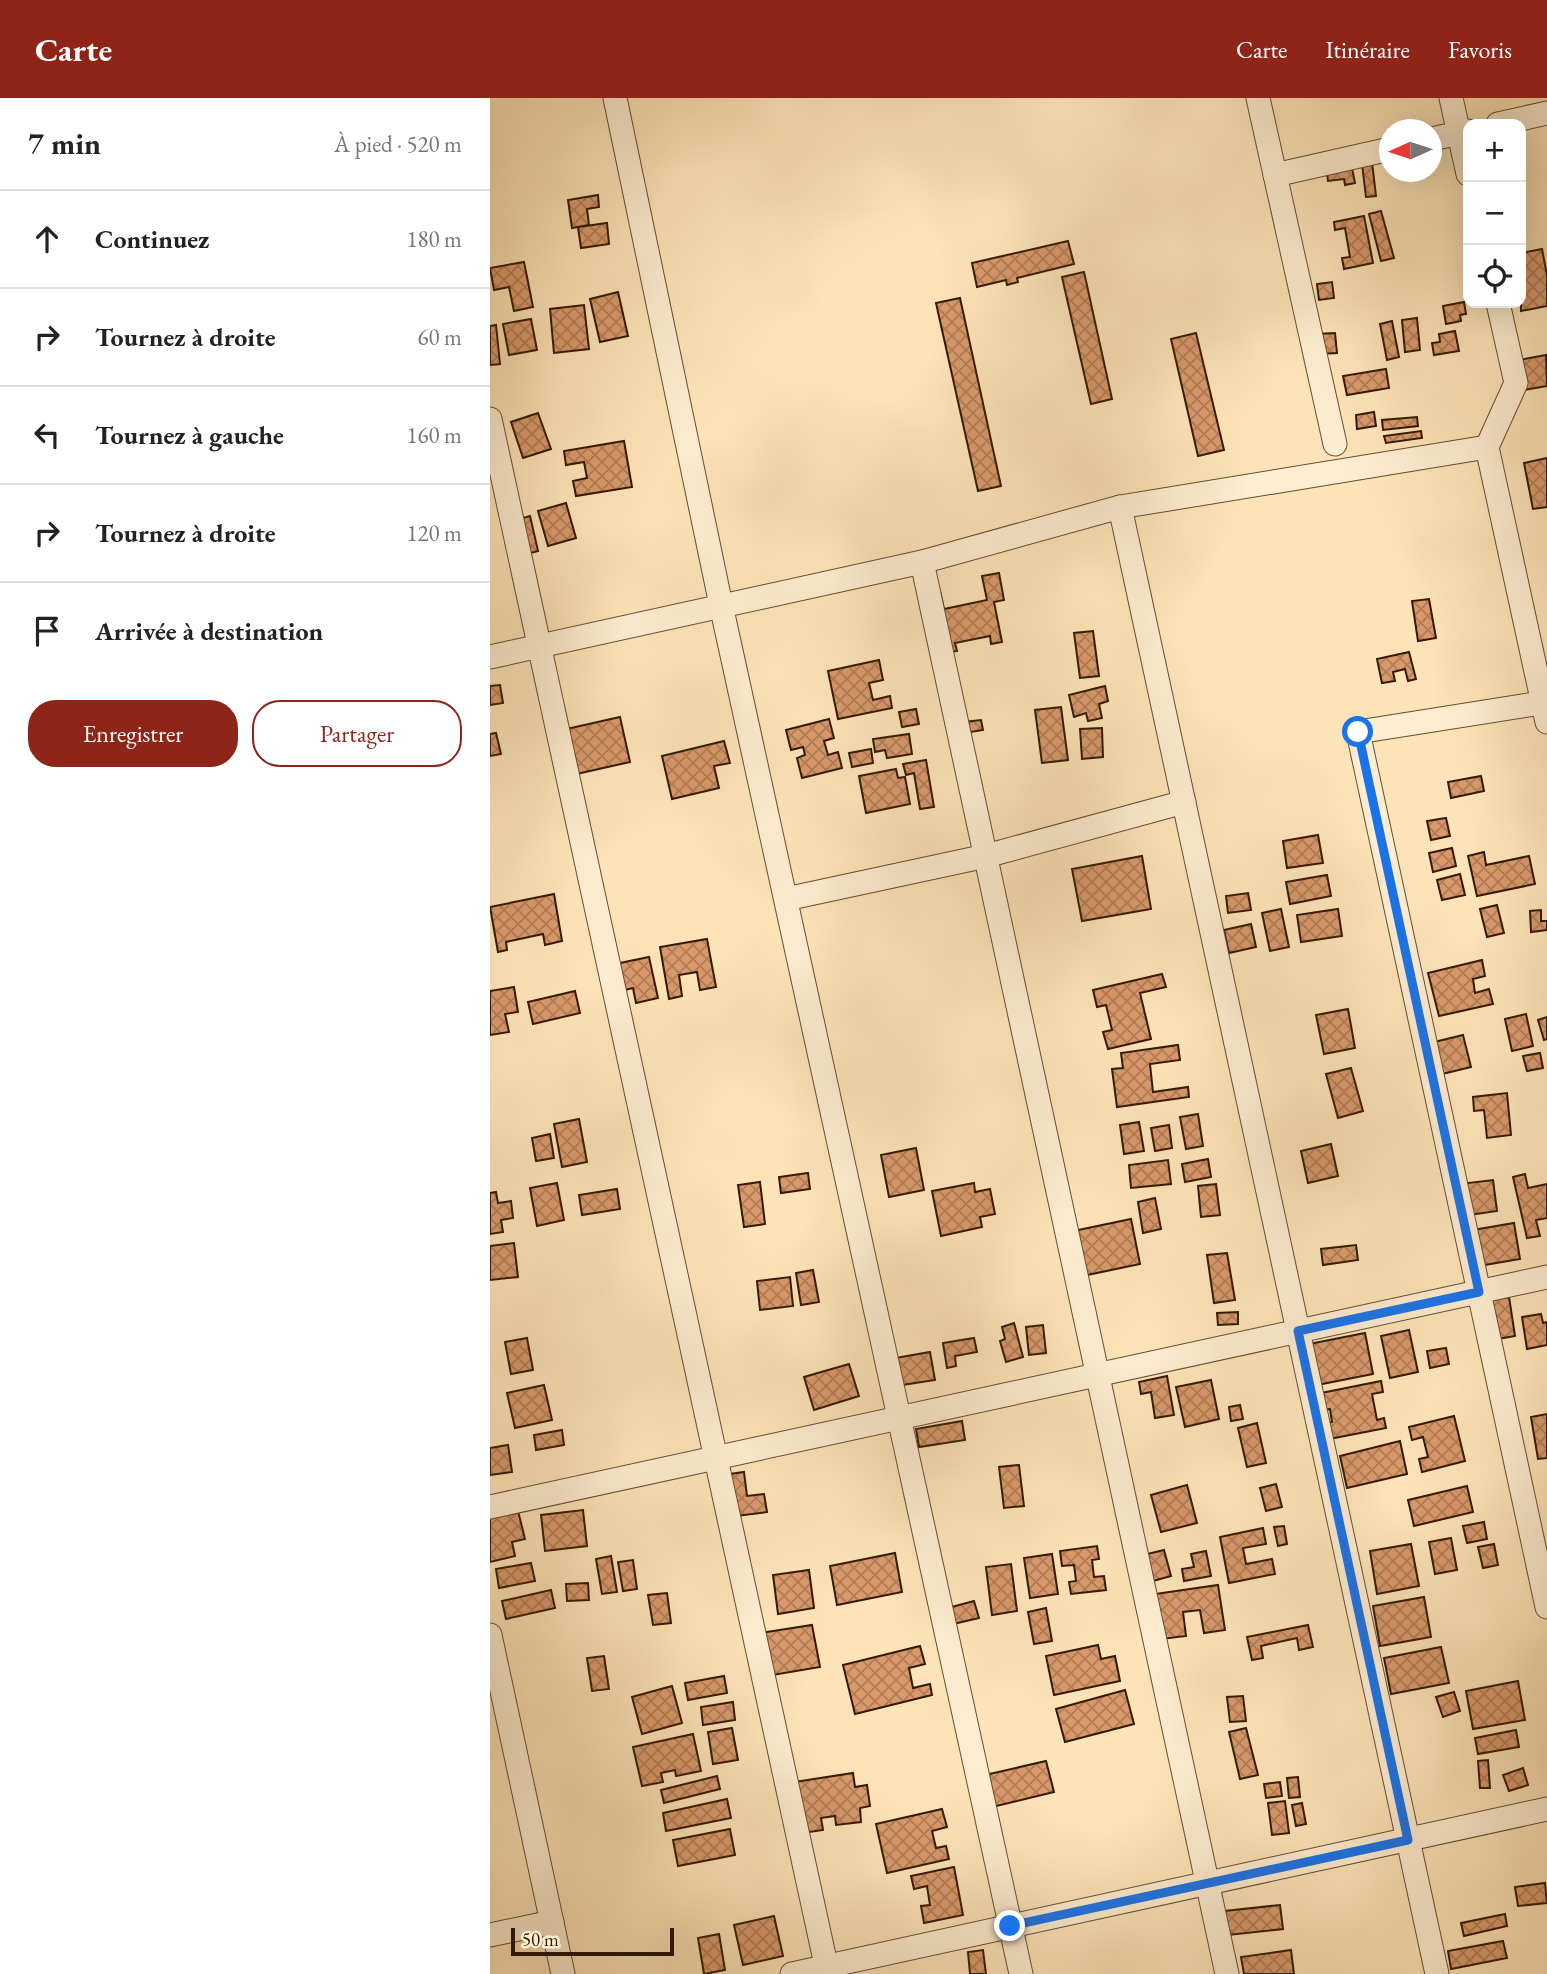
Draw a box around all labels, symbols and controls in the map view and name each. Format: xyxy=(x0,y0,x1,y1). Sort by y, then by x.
text: Carte xyxy=(35,28,112,71)
text: Carte xyxy=(1236,34,1287,65)
text: Itinéraire xyxy=(1325,34,1410,65)
text: Favoris xyxy=(1448,34,1512,65)
north arrow xyxy=(1379,119,1442,182)
map controls xyxy=(1463,119,1526,308)
button: + xyxy=(1463,119,1526,182)
text: 7 min xyxy=(28,124,101,163)
text: À pied · 520 m xyxy=(334,129,462,159)
button: − xyxy=(1463,182,1526,245)
icon: ahead xyxy=(28,220,66,258)
text: Continuez xyxy=(95,222,209,256)
text: 180 m xyxy=(406,224,462,254)
button: locate xyxy=(1463,245,1526,308)
icon: right xyxy=(28,318,66,356)
text: Tournez à droite xyxy=(95,320,276,354)
text: 60 m xyxy=(417,322,462,352)
icon: left xyxy=(28,416,66,454)
text: Tournez à gauche xyxy=(95,418,284,452)
text: 160 m xyxy=(406,420,462,450)
icon: right xyxy=(28,514,66,552)
text: Tournez à droite xyxy=(95,516,276,550)
text: 120 m xyxy=(406,518,462,548)
icon: arrive xyxy=(28,612,66,650)
text: Arrivée à destination xyxy=(95,614,323,648)
button: Enregistrer xyxy=(28,700,238,767)
button: Partager xyxy=(252,700,462,767)
route start xyxy=(1342,716,1373,747)
route end xyxy=(994,1910,1025,1941)
scale bar xyxy=(511,1925,674,1957)
text: 50 m xyxy=(522,1927,559,1952)

